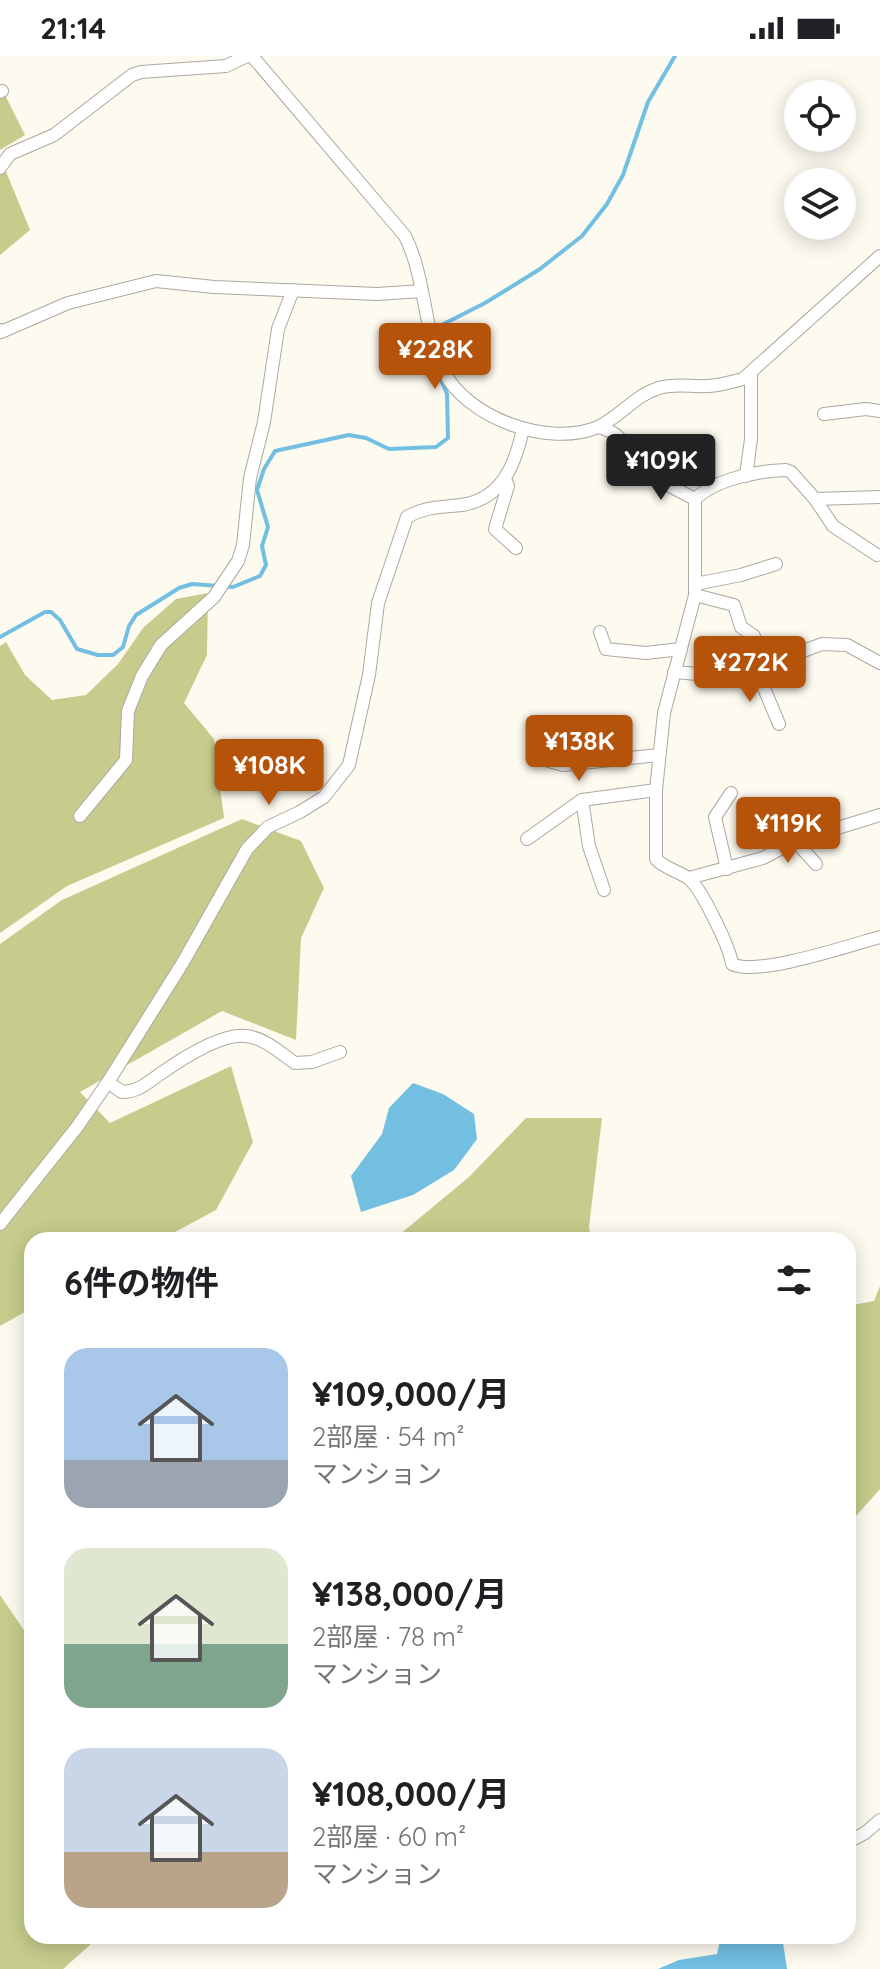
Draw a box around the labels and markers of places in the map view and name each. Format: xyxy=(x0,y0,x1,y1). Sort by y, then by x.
pin: ¥228K xyxy=(379,323,491,391)
pin: ¥109K xyxy=(605,434,717,502)
pin: ¥272K xyxy=(694,636,806,704)
pin: ¥138K xyxy=(523,715,635,783)
pin: ¥108K xyxy=(213,739,325,807)
pin: ¥119K xyxy=(732,797,844,865)

